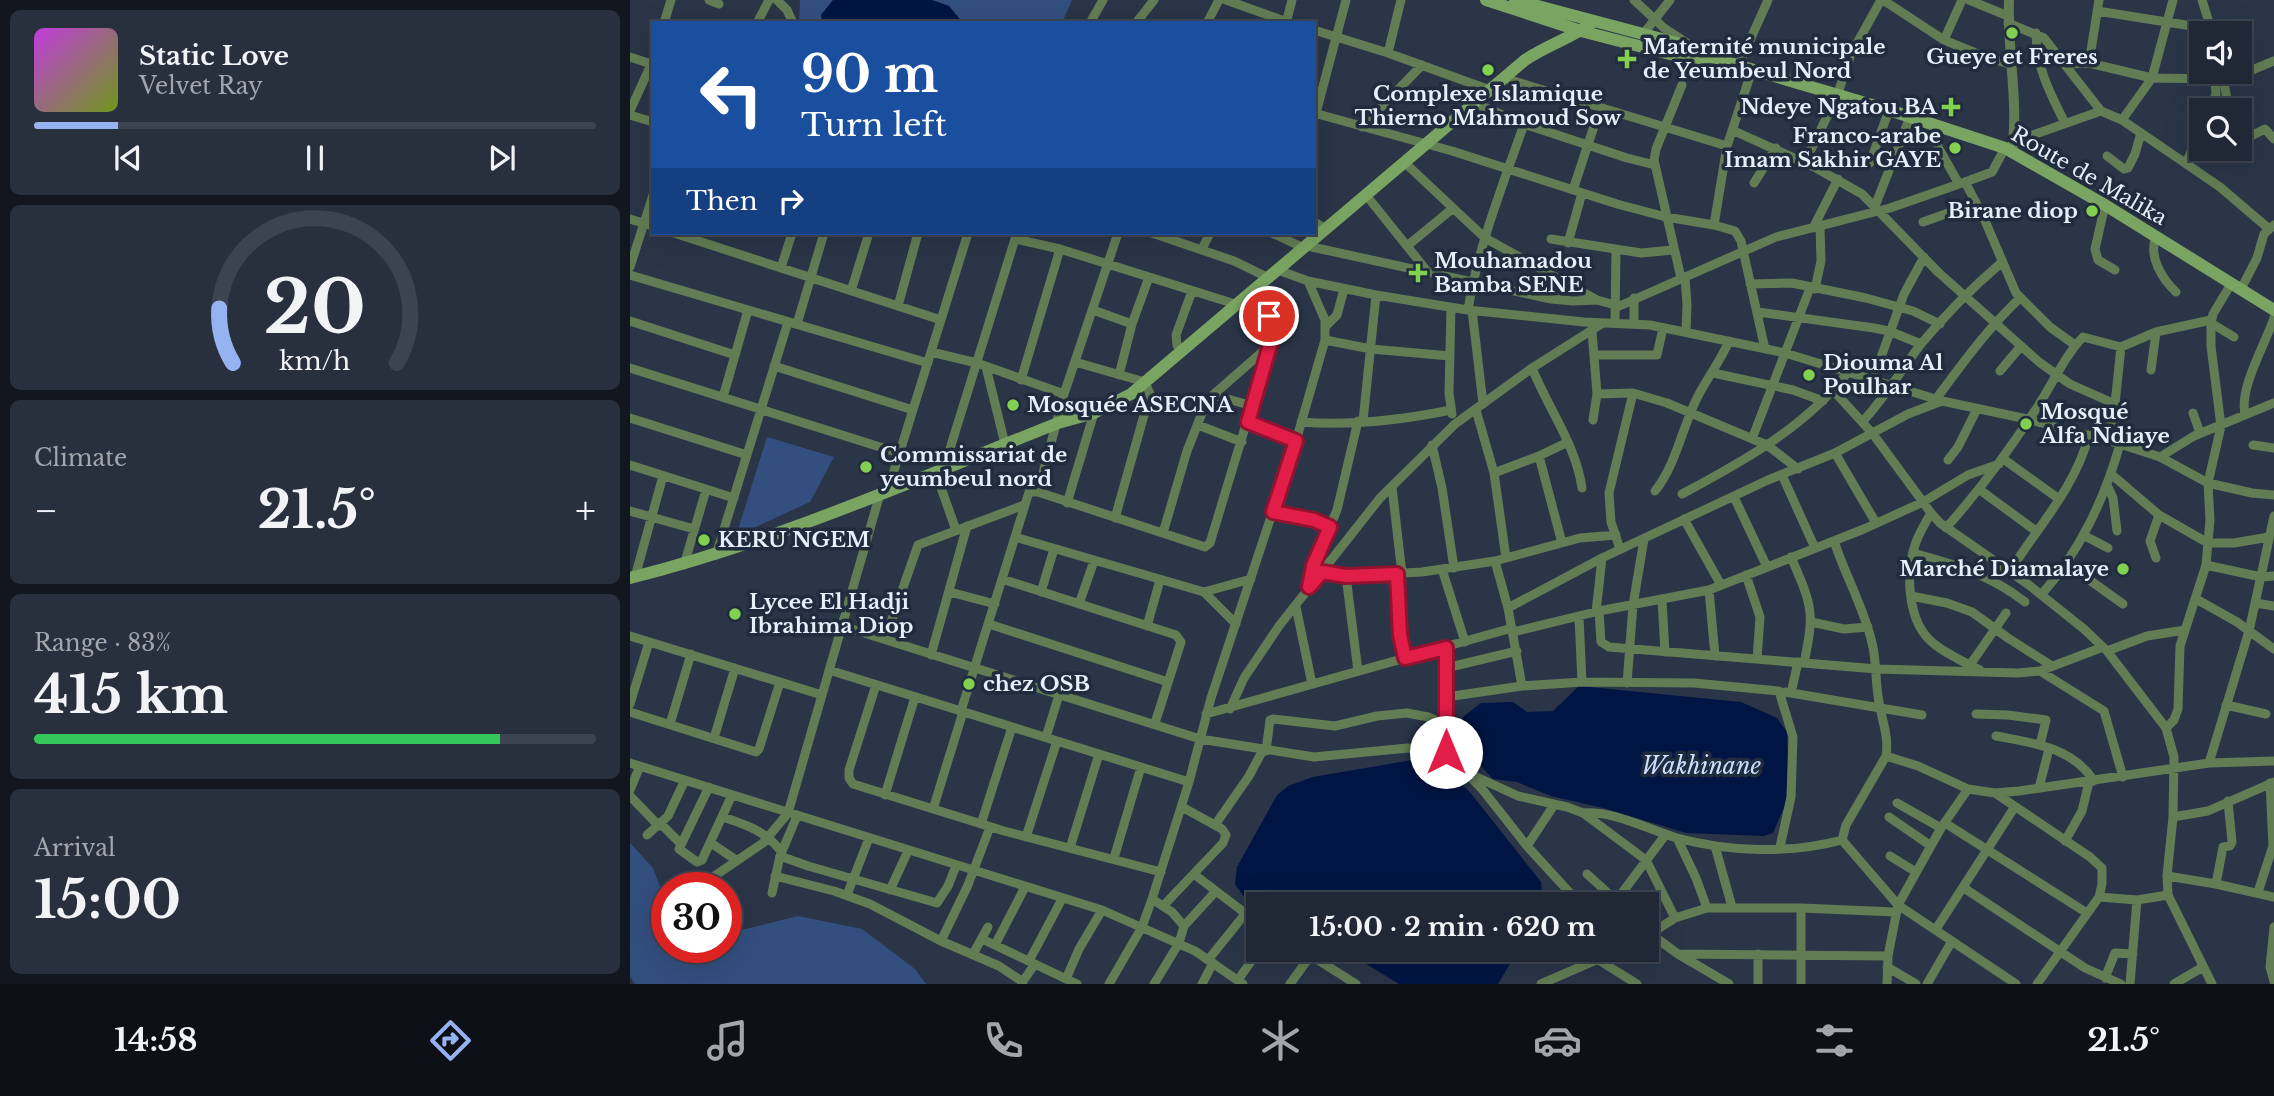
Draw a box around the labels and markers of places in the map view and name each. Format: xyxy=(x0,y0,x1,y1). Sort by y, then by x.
marker: Gueye et Freres xyxy=(2004,25,2020,41)
place label: Maternité municipale de Yeumbeul Nord xyxy=(1643,34,1885,84)
place label: Gueye et Freres xyxy=(1926,44,2098,70)
marker: Maternité municipale de Yeumbeul Nord xyxy=(1617,49,1637,69)
marker: Complexe Islamique Thierno Mahmoud Sow xyxy=(1480,62,1496,78)
place label: Complexe Islamique Thierno Mahmoud Sow xyxy=(1355,81,1622,131)
place label: Ndeye Ngatou BA xyxy=(1740,94,1938,120)
marker: Ndeye Ngatou BA xyxy=(1943,99,1959,115)
place label: Franco-arabe Imam Sakhir GAYE xyxy=(1724,123,1941,173)
marker: Franco-arabe Imam Sakhir GAYE xyxy=(1947,140,1963,156)
place label: Birane diop xyxy=(1947,198,2078,224)
marker: Birane diop xyxy=(2084,203,2100,219)
place label: Mouhamadou Bamba SENE xyxy=(1434,248,1592,298)
marker: Mouhamadou Bamba SENE xyxy=(1408,263,1428,283)
pin xyxy=(1239,286,1299,346)
place label: Diouma Al Poulhar xyxy=(1823,350,1944,400)
marker: Diouma Al Poulhar xyxy=(1801,367,1817,383)
place label: Mosquée ASECNA xyxy=(1027,392,1234,418)
marker: Mosquée ASECNA xyxy=(1005,397,1021,413)
place label: Mosqué Alfa Ndiaye xyxy=(2039,399,2170,449)
marker: Mosqué Alfa Ndiaye xyxy=(2018,416,2034,432)
place label: Commissariat de yeumbeul nord xyxy=(880,442,1067,492)
marker: Commissariat de yeumbeul nord xyxy=(858,459,874,475)
place label: KERU NGEM xyxy=(718,527,870,553)
marker: KERU NGEM xyxy=(696,532,712,548)
place label: Marché Diamalaye xyxy=(1899,556,2109,582)
marker: Marché Diamalaye xyxy=(2115,561,2131,577)
place label: Lycee El Hadji Ibrahima Diop xyxy=(749,589,914,639)
marker: Lycee El Hadji Ibrahima Diop xyxy=(727,606,743,622)
place label: chez OSB xyxy=(983,671,1090,697)
marker: chez OSB xyxy=(961,676,977,692)

